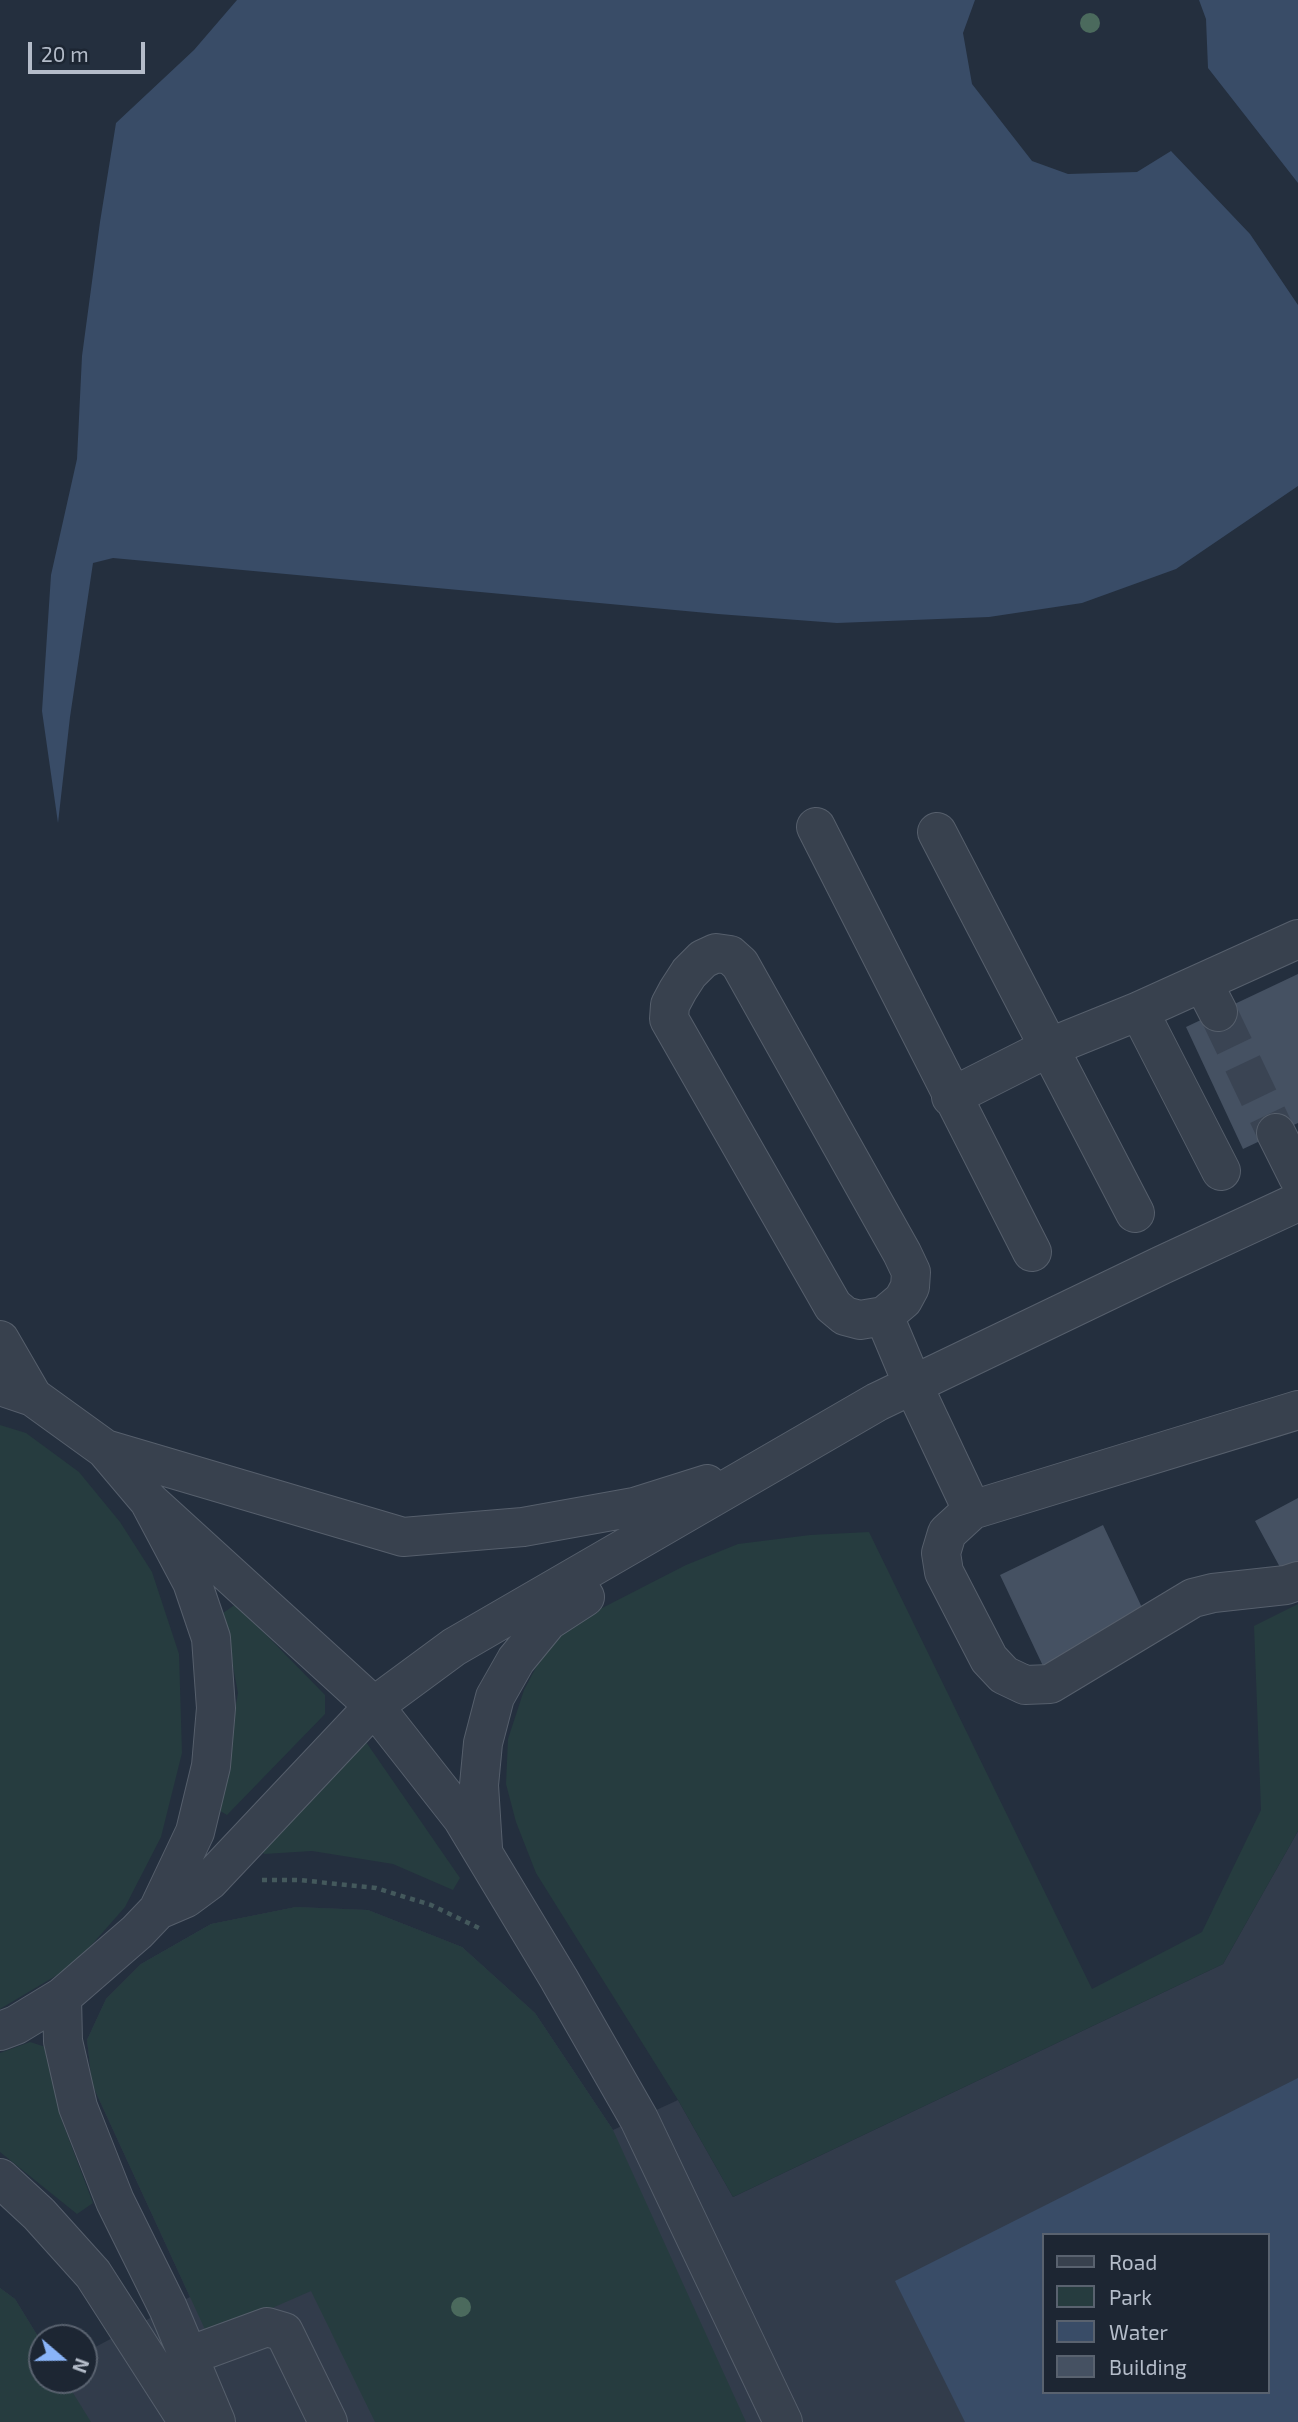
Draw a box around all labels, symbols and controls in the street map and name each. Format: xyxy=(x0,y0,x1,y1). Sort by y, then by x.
scale bar xyxy=(32,28,149,72)
text: 20 m xyxy=(41,41,89,66)
legend xyxy=(1042,2233,1270,2394)
text: Road xyxy=(1109,2249,1157,2274)
text: Park xyxy=(1109,2284,1152,2309)
text: Water xyxy=(1109,2319,1168,2344)
north arrow xyxy=(28,2324,98,2394)
text: Building xyxy=(1109,2354,1187,2379)
text: N xyxy=(68,2355,94,2376)

